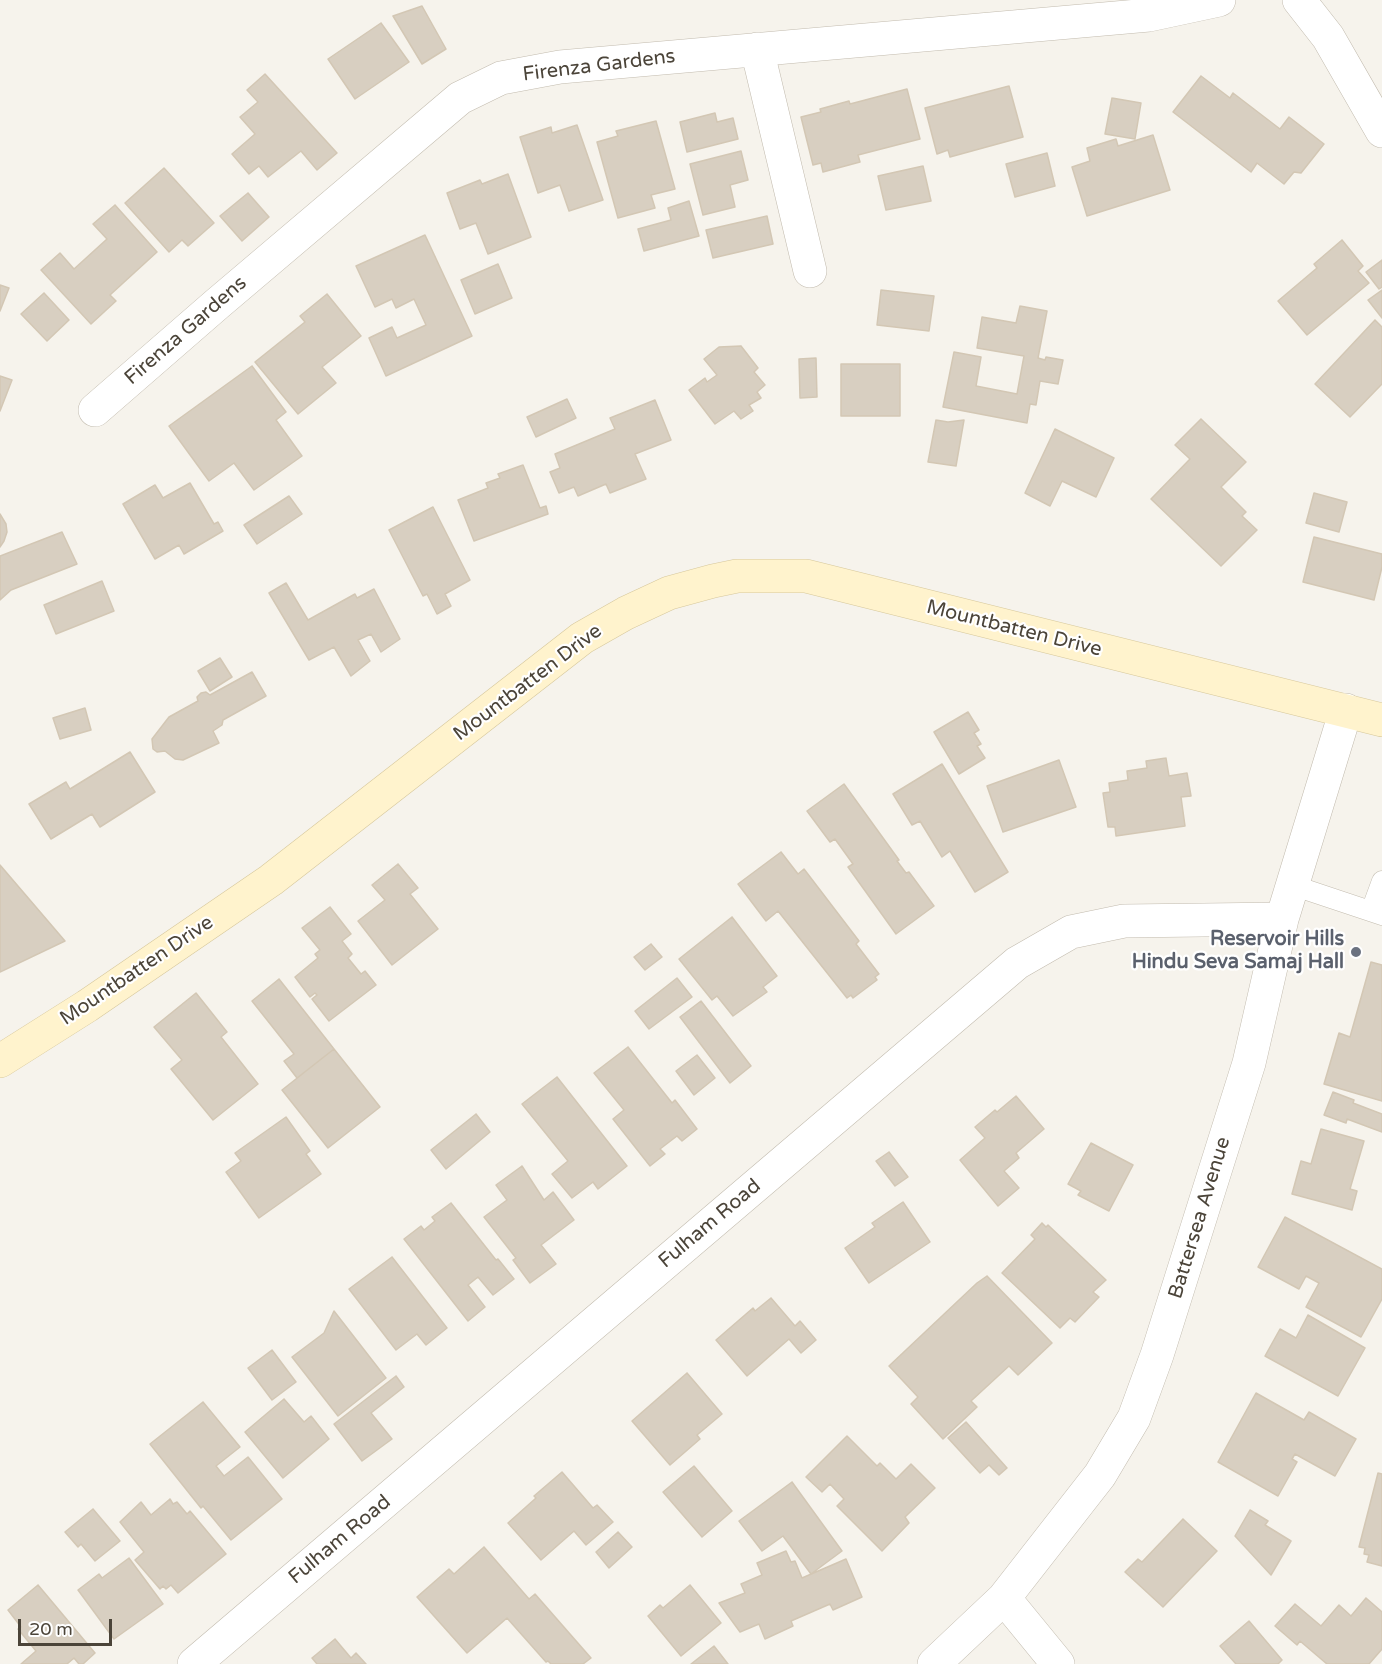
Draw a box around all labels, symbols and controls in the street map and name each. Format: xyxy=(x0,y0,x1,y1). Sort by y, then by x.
street label: Firenza Gardens xyxy=(521,45,677,87)
street label: Firenza Gardens xyxy=(120,272,252,390)
street label: Mountbatten Drive xyxy=(924,596,1104,662)
street label: Mountbatten Drive xyxy=(449,619,607,747)
street label: Mountbatten Drive xyxy=(56,911,218,1031)
place label: Reservoir Hills Hindu Seva Samaj Hall xyxy=(1132,928,1344,975)
marker: Reservoir Hills Hindu Seva Samaj Hall xyxy=(1349,945,1363,959)
street label: Battersea Avenue xyxy=(1164,1134,1236,1302)
street label: Fulham Road xyxy=(654,1174,766,1274)
street label: Fulham Road xyxy=(284,1490,396,1590)
scale bar xyxy=(21,1607,116,1645)
text: 20 m xyxy=(29,1618,73,1640)

